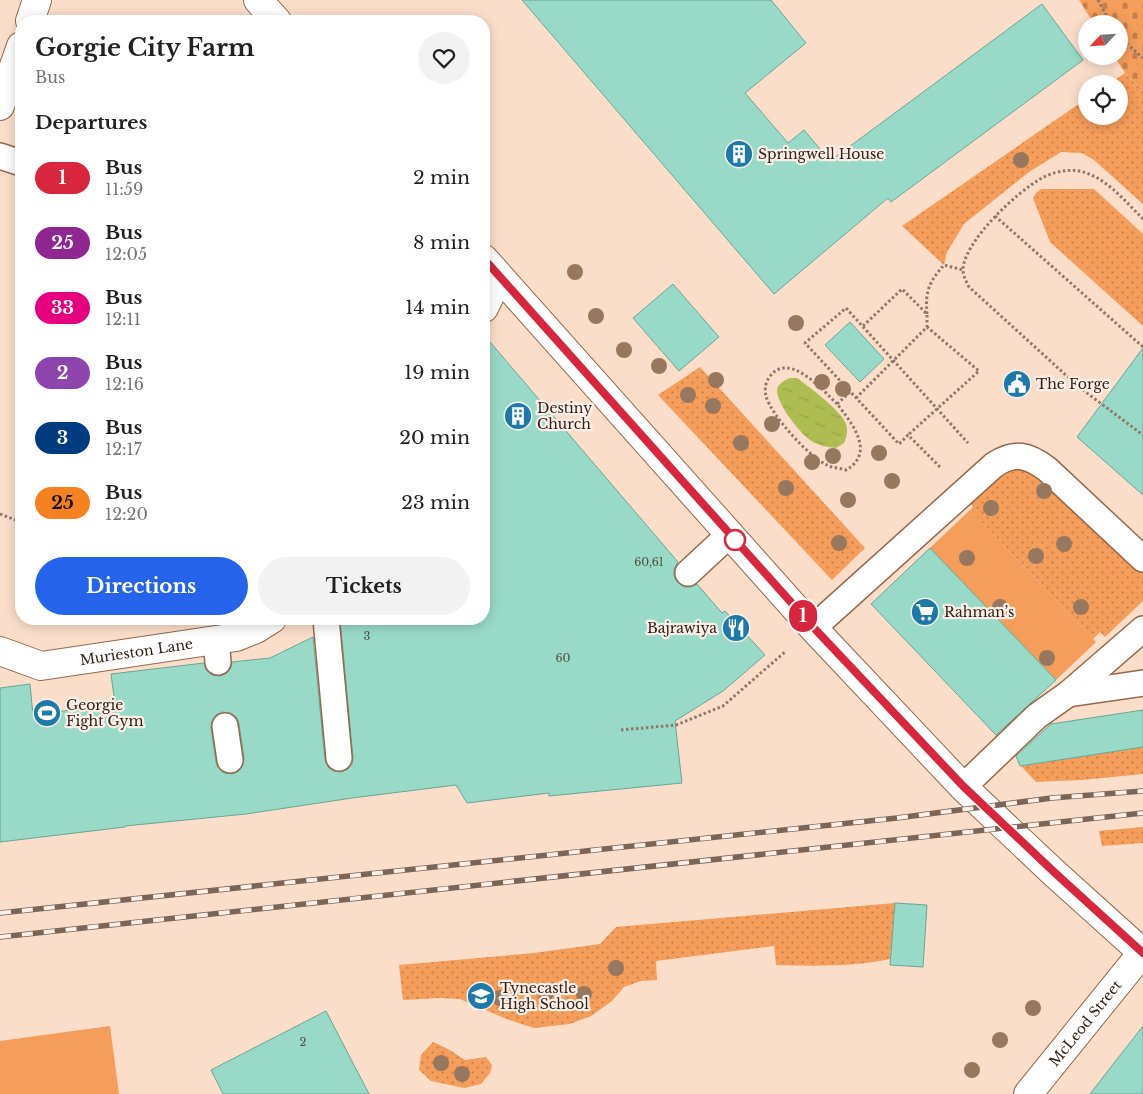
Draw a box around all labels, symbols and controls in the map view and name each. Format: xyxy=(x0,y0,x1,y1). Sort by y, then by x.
north arrow xyxy=(1078,15,1128,65)
map controls xyxy=(1078,15,1128,125)
button: heart xyxy=(418,32,470,84)
text: Gorgie City Farm xyxy=(35,33,254,62)
text: Bus xyxy=(35,67,65,87)
button: locate xyxy=(1078,75,1128,125)
text: Departures xyxy=(35,111,147,134)
building icon: Springwell House xyxy=(724,139,754,169)
place label: Springwell House xyxy=(758,145,884,163)
text: Bus xyxy=(105,156,142,179)
text: 2 min xyxy=(413,166,470,189)
text: 1 xyxy=(59,167,66,189)
text: 11:59 xyxy=(105,179,143,199)
text: Bus xyxy=(105,221,142,244)
text: 8 min xyxy=(413,231,470,254)
text: 25 xyxy=(51,232,74,254)
text: 12:05 xyxy=(105,244,147,264)
text: Bus xyxy=(105,286,142,309)
text: 14 min xyxy=(405,296,470,319)
text: 33 xyxy=(51,297,74,319)
text: 12:11 xyxy=(105,309,141,329)
text: Bus xyxy=(105,351,142,374)
text: 19 min xyxy=(404,361,470,384)
text: 2 xyxy=(57,362,68,384)
public building icon: The Forge xyxy=(1002,369,1032,399)
text: 12:16 xyxy=(105,374,144,394)
place label: The Forge xyxy=(1036,375,1110,393)
place label: Destiny Church xyxy=(537,399,592,433)
building icon: Destiny Church xyxy=(503,401,533,431)
text: Bus xyxy=(105,416,142,439)
text: 20 min xyxy=(399,426,470,449)
text: 3 xyxy=(57,427,68,449)
text: 12:17 xyxy=(105,439,142,459)
text: Bus xyxy=(105,481,142,504)
text: 23 min xyxy=(401,491,470,514)
text: 25 xyxy=(51,492,74,514)
text: 12:20 xyxy=(105,504,148,524)
unlabelled marker xyxy=(724,529,746,551)
house number: 60,61 xyxy=(634,555,664,569)
button: Directions xyxy=(35,557,248,615)
button: Tickets xyxy=(258,557,470,615)
supermarket icon: Rahman’s xyxy=(910,597,940,627)
line badge: 1 xyxy=(787,600,819,632)
place label: Rahman’s xyxy=(944,603,1014,621)
text: 1 xyxy=(799,605,807,627)
restaurant icon: Bajrawiya xyxy=(721,613,751,643)
place label: Bajrawiya xyxy=(647,619,717,637)
house number: 3 xyxy=(364,629,371,643)
street label: Murieston Lane xyxy=(79,635,194,669)
house number: 60 xyxy=(556,651,571,665)
place label: Georgie Fight Gym xyxy=(66,696,143,730)
sports icon: Georgie Fight Gym xyxy=(32,698,62,728)
street label: McLeod Street xyxy=(1045,976,1126,1070)
place label: Tynecastle High School xyxy=(500,979,589,1013)
school or university icon: Tynecastle High School xyxy=(466,981,496,1011)
house number: 2 xyxy=(300,1035,307,1049)

